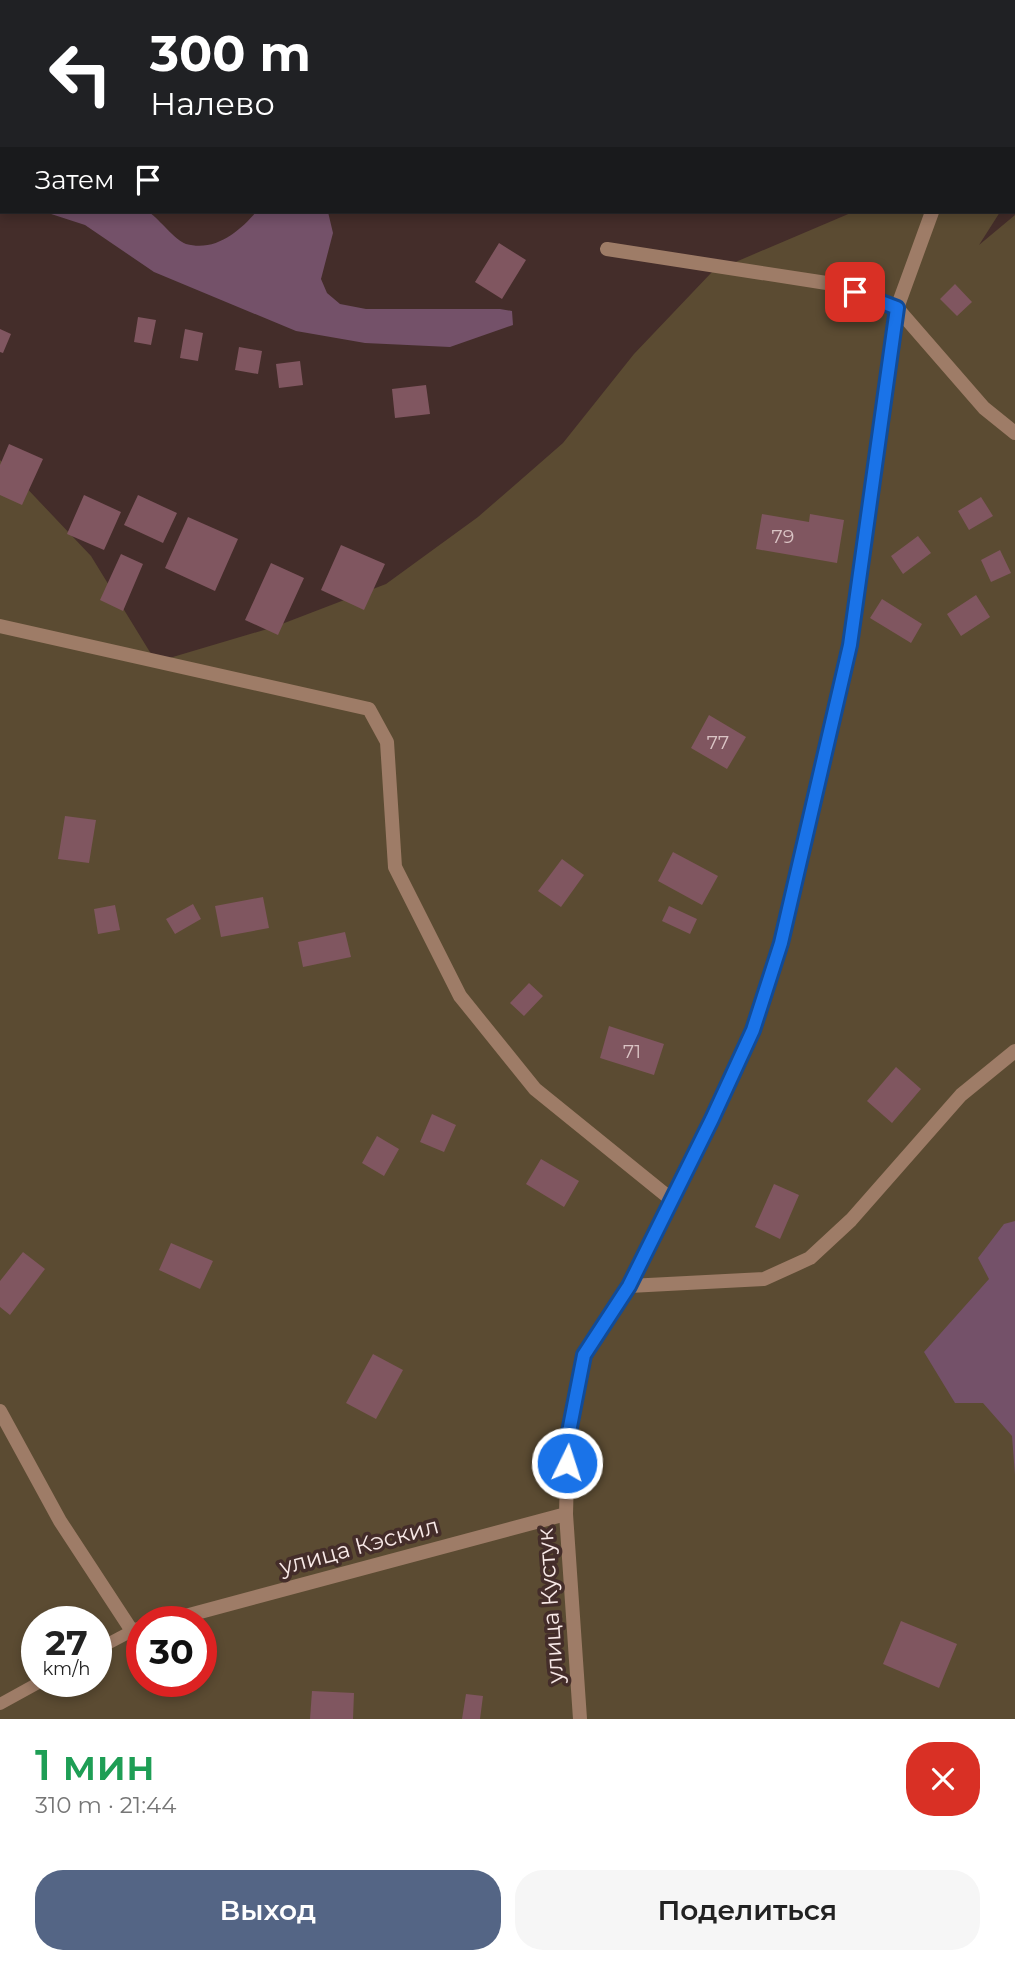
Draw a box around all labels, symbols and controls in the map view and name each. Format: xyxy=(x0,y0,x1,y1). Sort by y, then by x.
text: 300 m xyxy=(150,24,311,83)
icon: left xyxy=(35,28,126,119)
text: Налево xyxy=(150,84,275,123)
icon: arrive xyxy=(129,161,167,199)
text: Затем xyxy=(35,164,115,196)
pin xyxy=(825,262,885,322)
icon: arrive xyxy=(836,273,874,311)
house number: 79 xyxy=(772,525,794,548)
house number: 77 xyxy=(707,731,729,754)
house number: 71 xyxy=(623,1040,641,1063)
position arrow xyxy=(530,1426,604,1500)
street label: улица Кэскил xyxy=(275,1511,442,1581)
street label: улица Кустук xyxy=(531,1527,569,1686)
speed limit sign: 30 xyxy=(126,1606,217,1697)
text: 27 xyxy=(45,1621,88,1664)
text: km/h xyxy=(42,1658,91,1680)
text: 1 мин xyxy=(35,1739,155,1791)
button: close xyxy=(906,1742,980,1816)
text: 310 m · 21:44 xyxy=(35,1791,176,1819)
button: Выход xyxy=(35,1870,501,1950)
button: Поделиться xyxy=(515,1870,980,1950)

